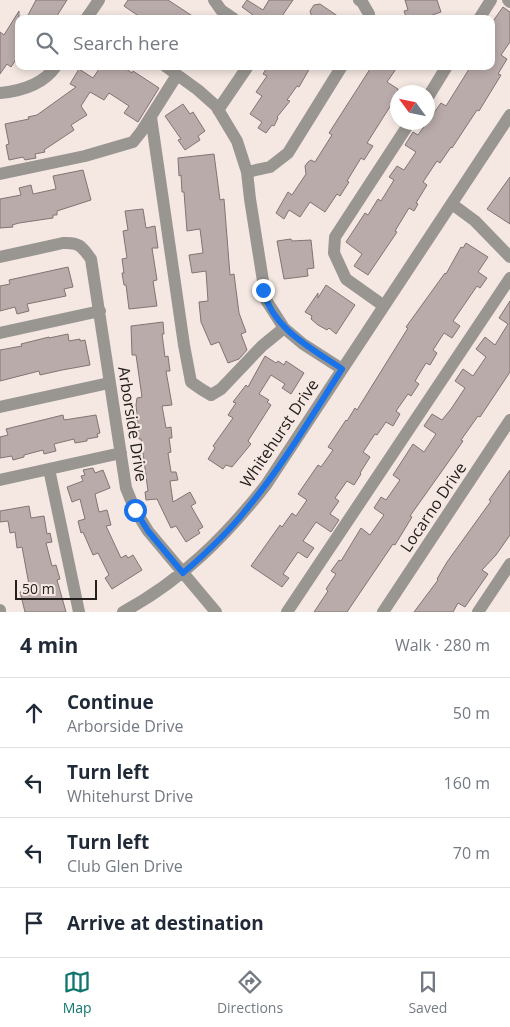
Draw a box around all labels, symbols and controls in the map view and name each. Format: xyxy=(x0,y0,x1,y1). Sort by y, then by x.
search box xyxy=(15,15,495,70)
icon: search xyxy=(33,29,61,57)
text: Search here xyxy=(73,30,179,56)
north arrow xyxy=(390,85,435,130)
route end xyxy=(252,279,275,302)
street label: Arborside Drive xyxy=(113,365,153,483)
street label: Whitehurst Drive xyxy=(235,375,323,491)
street label: Locarno Drive xyxy=(395,458,471,556)
route start xyxy=(124,499,147,522)
scale bar xyxy=(15,577,98,600)
text: 50 m xyxy=(22,579,55,598)
text: 4 min xyxy=(20,631,78,659)
text: Walk · 280 m xyxy=(395,634,490,656)
text: Continue xyxy=(67,689,154,715)
icon: ahead xyxy=(20,699,48,727)
text: 50 m xyxy=(453,702,490,724)
text: Arborside Drive xyxy=(67,715,183,737)
text: Turn left xyxy=(67,759,149,785)
icon: left xyxy=(20,769,48,797)
text: 160 m xyxy=(444,772,490,794)
text: Whitehurst Drive xyxy=(67,785,193,807)
text: Turn left xyxy=(67,829,149,855)
icon: left xyxy=(20,839,48,867)
text: 70 m xyxy=(453,842,490,864)
text: Club Glen Drive xyxy=(67,855,183,877)
icon: arrive xyxy=(20,909,48,937)
text: Arrive at destination xyxy=(67,910,264,936)
tab: Map xyxy=(63,968,92,1017)
tab: Directions xyxy=(217,968,283,1017)
tab: Saved xyxy=(408,968,447,1017)

